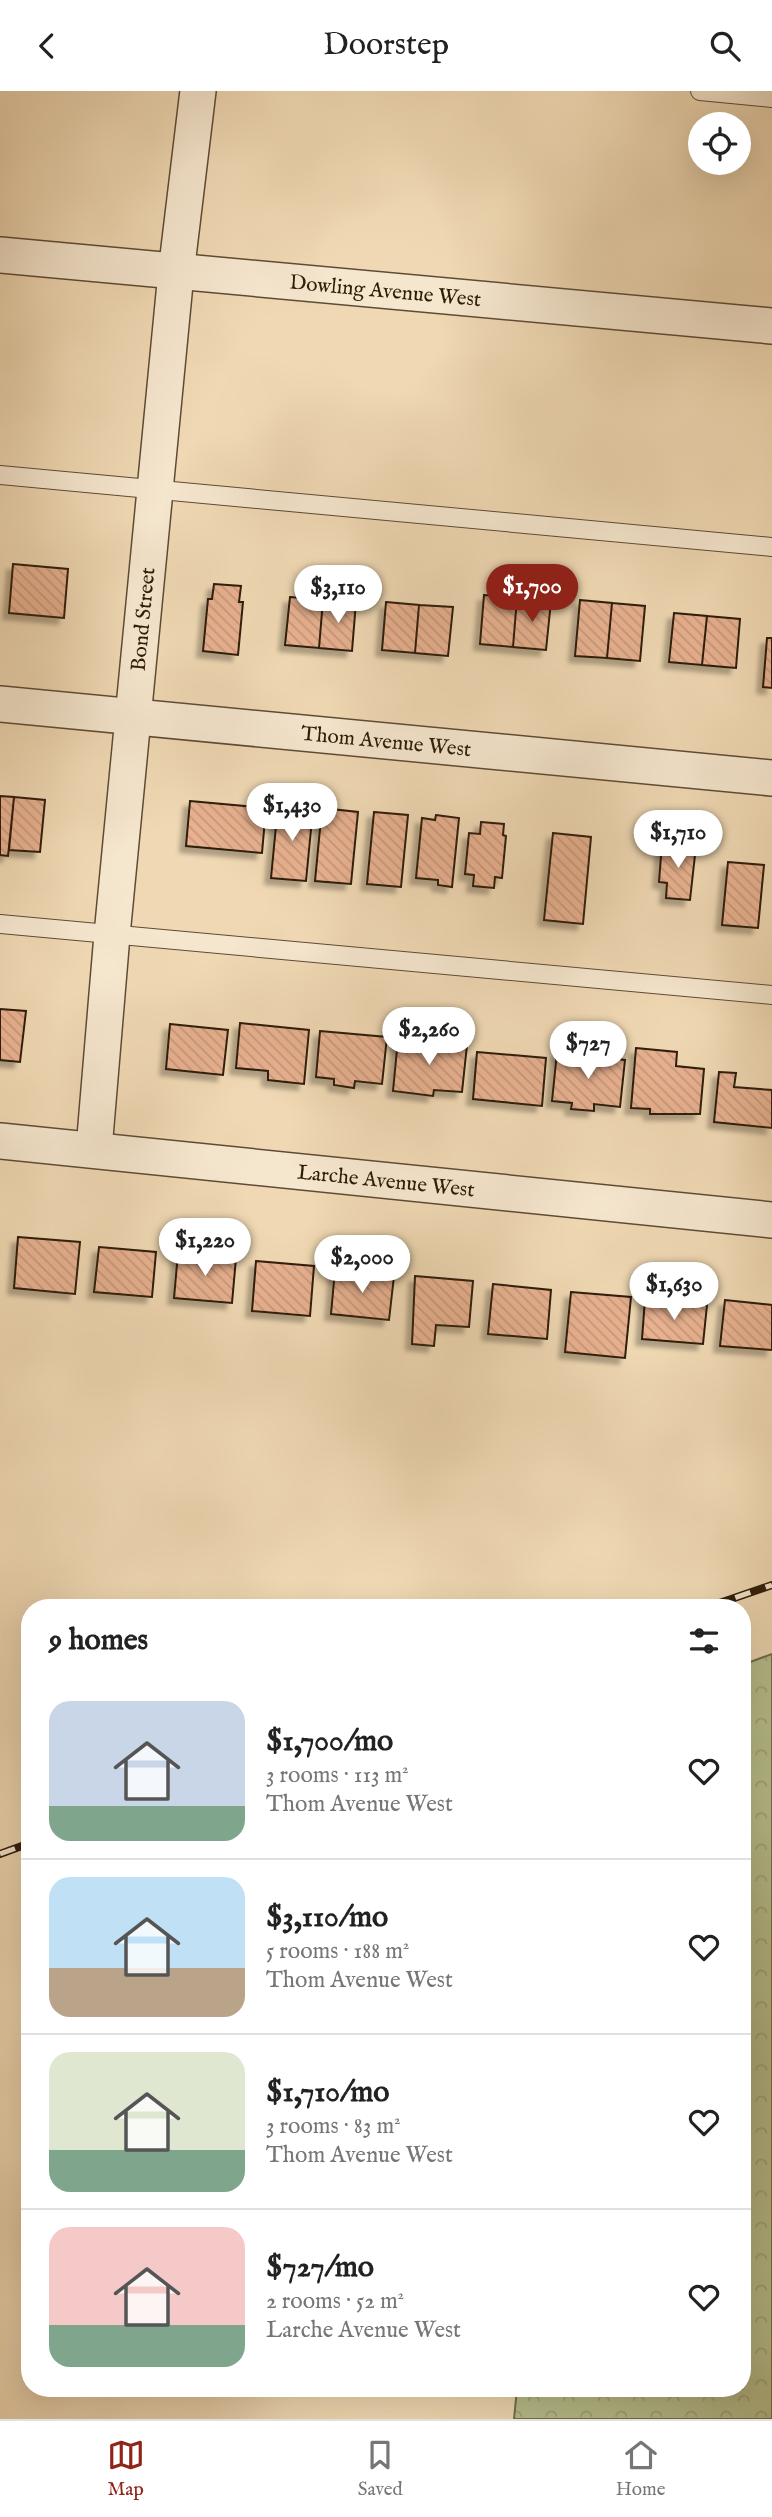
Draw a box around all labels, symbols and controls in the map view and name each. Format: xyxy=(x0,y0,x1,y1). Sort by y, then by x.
text: Doorstep xyxy=(323,25,449,66)
icon: back xyxy=(28,27,66,65)
icon: search xyxy=(706,27,744,65)
map controls xyxy=(688,112,751,175)
button: locate xyxy=(688,112,751,175)
street label: Dowling Avenue West xyxy=(288,270,482,314)
pin: $1,700 xyxy=(475,565,589,624)
street label: Bond Street xyxy=(126,566,162,673)
pin: $3,110 xyxy=(281,566,395,625)
text: $1,700 xyxy=(502,572,562,601)
text: $3,110 xyxy=(310,573,366,602)
street label: Thom Avenue West xyxy=(300,721,472,764)
pin: $1,430 xyxy=(235,783,349,843)
text: $1,430 xyxy=(262,791,322,820)
pin: $1,710 xyxy=(621,811,735,870)
text: $1,710 xyxy=(650,818,706,847)
pin: $2,260 xyxy=(372,1007,486,1067)
text: $2,260 xyxy=(398,1015,460,1044)
pin: $727 xyxy=(547,1021,629,1081)
text: $727 xyxy=(566,1029,610,1058)
street label: Larche Avenue West xyxy=(296,1159,476,1204)
pin: $1,220 xyxy=(148,1219,262,1278)
text: $1,220 xyxy=(175,1226,235,1255)
pin: $2,000 xyxy=(305,1235,419,1295)
text: $2,000 xyxy=(330,1243,394,1272)
pin: $1,630 xyxy=(617,1263,731,1322)
text: $1,630 xyxy=(645,1270,703,1299)
text: 9 homes xyxy=(49,1622,148,1660)
icon: filters xyxy=(685,1622,723,1660)
text: $1,700/mo xyxy=(266,1723,393,1761)
icon: home xyxy=(105,1729,189,1813)
icon: heart xyxy=(685,1752,723,1790)
text: 3 rooms · 113 m² xyxy=(266,1761,409,1790)
text: Thom Avenue West xyxy=(266,1790,453,1819)
text: $3,110/mo xyxy=(266,1899,388,1937)
icon: home xyxy=(105,1905,189,1989)
icon: heart xyxy=(685,1928,723,1966)
text: 5 rooms · 188 m² xyxy=(266,1937,409,1966)
text: Thom Avenue West xyxy=(266,1966,453,1995)
text: $1,710/mo xyxy=(266,2074,389,2112)
icon: home xyxy=(105,2080,189,2164)
icon: heart xyxy=(685,2103,723,2141)
text: 3 rooms · 83 m² xyxy=(266,2112,401,2141)
text: Thom Avenue West xyxy=(266,2141,453,2170)
text: $727/mo xyxy=(266,2249,374,2287)
icon: home xyxy=(105,2255,189,2339)
icon: heart xyxy=(685,2278,723,2316)
text: 2 rooms · 52 m² xyxy=(266,2287,404,2316)
text: Larche Avenue West xyxy=(266,2316,461,2345)
tab: Map xyxy=(107,2436,145,2502)
tab: Saved xyxy=(358,2436,403,2502)
tab: Home xyxy=(616,2436,665,2502)

